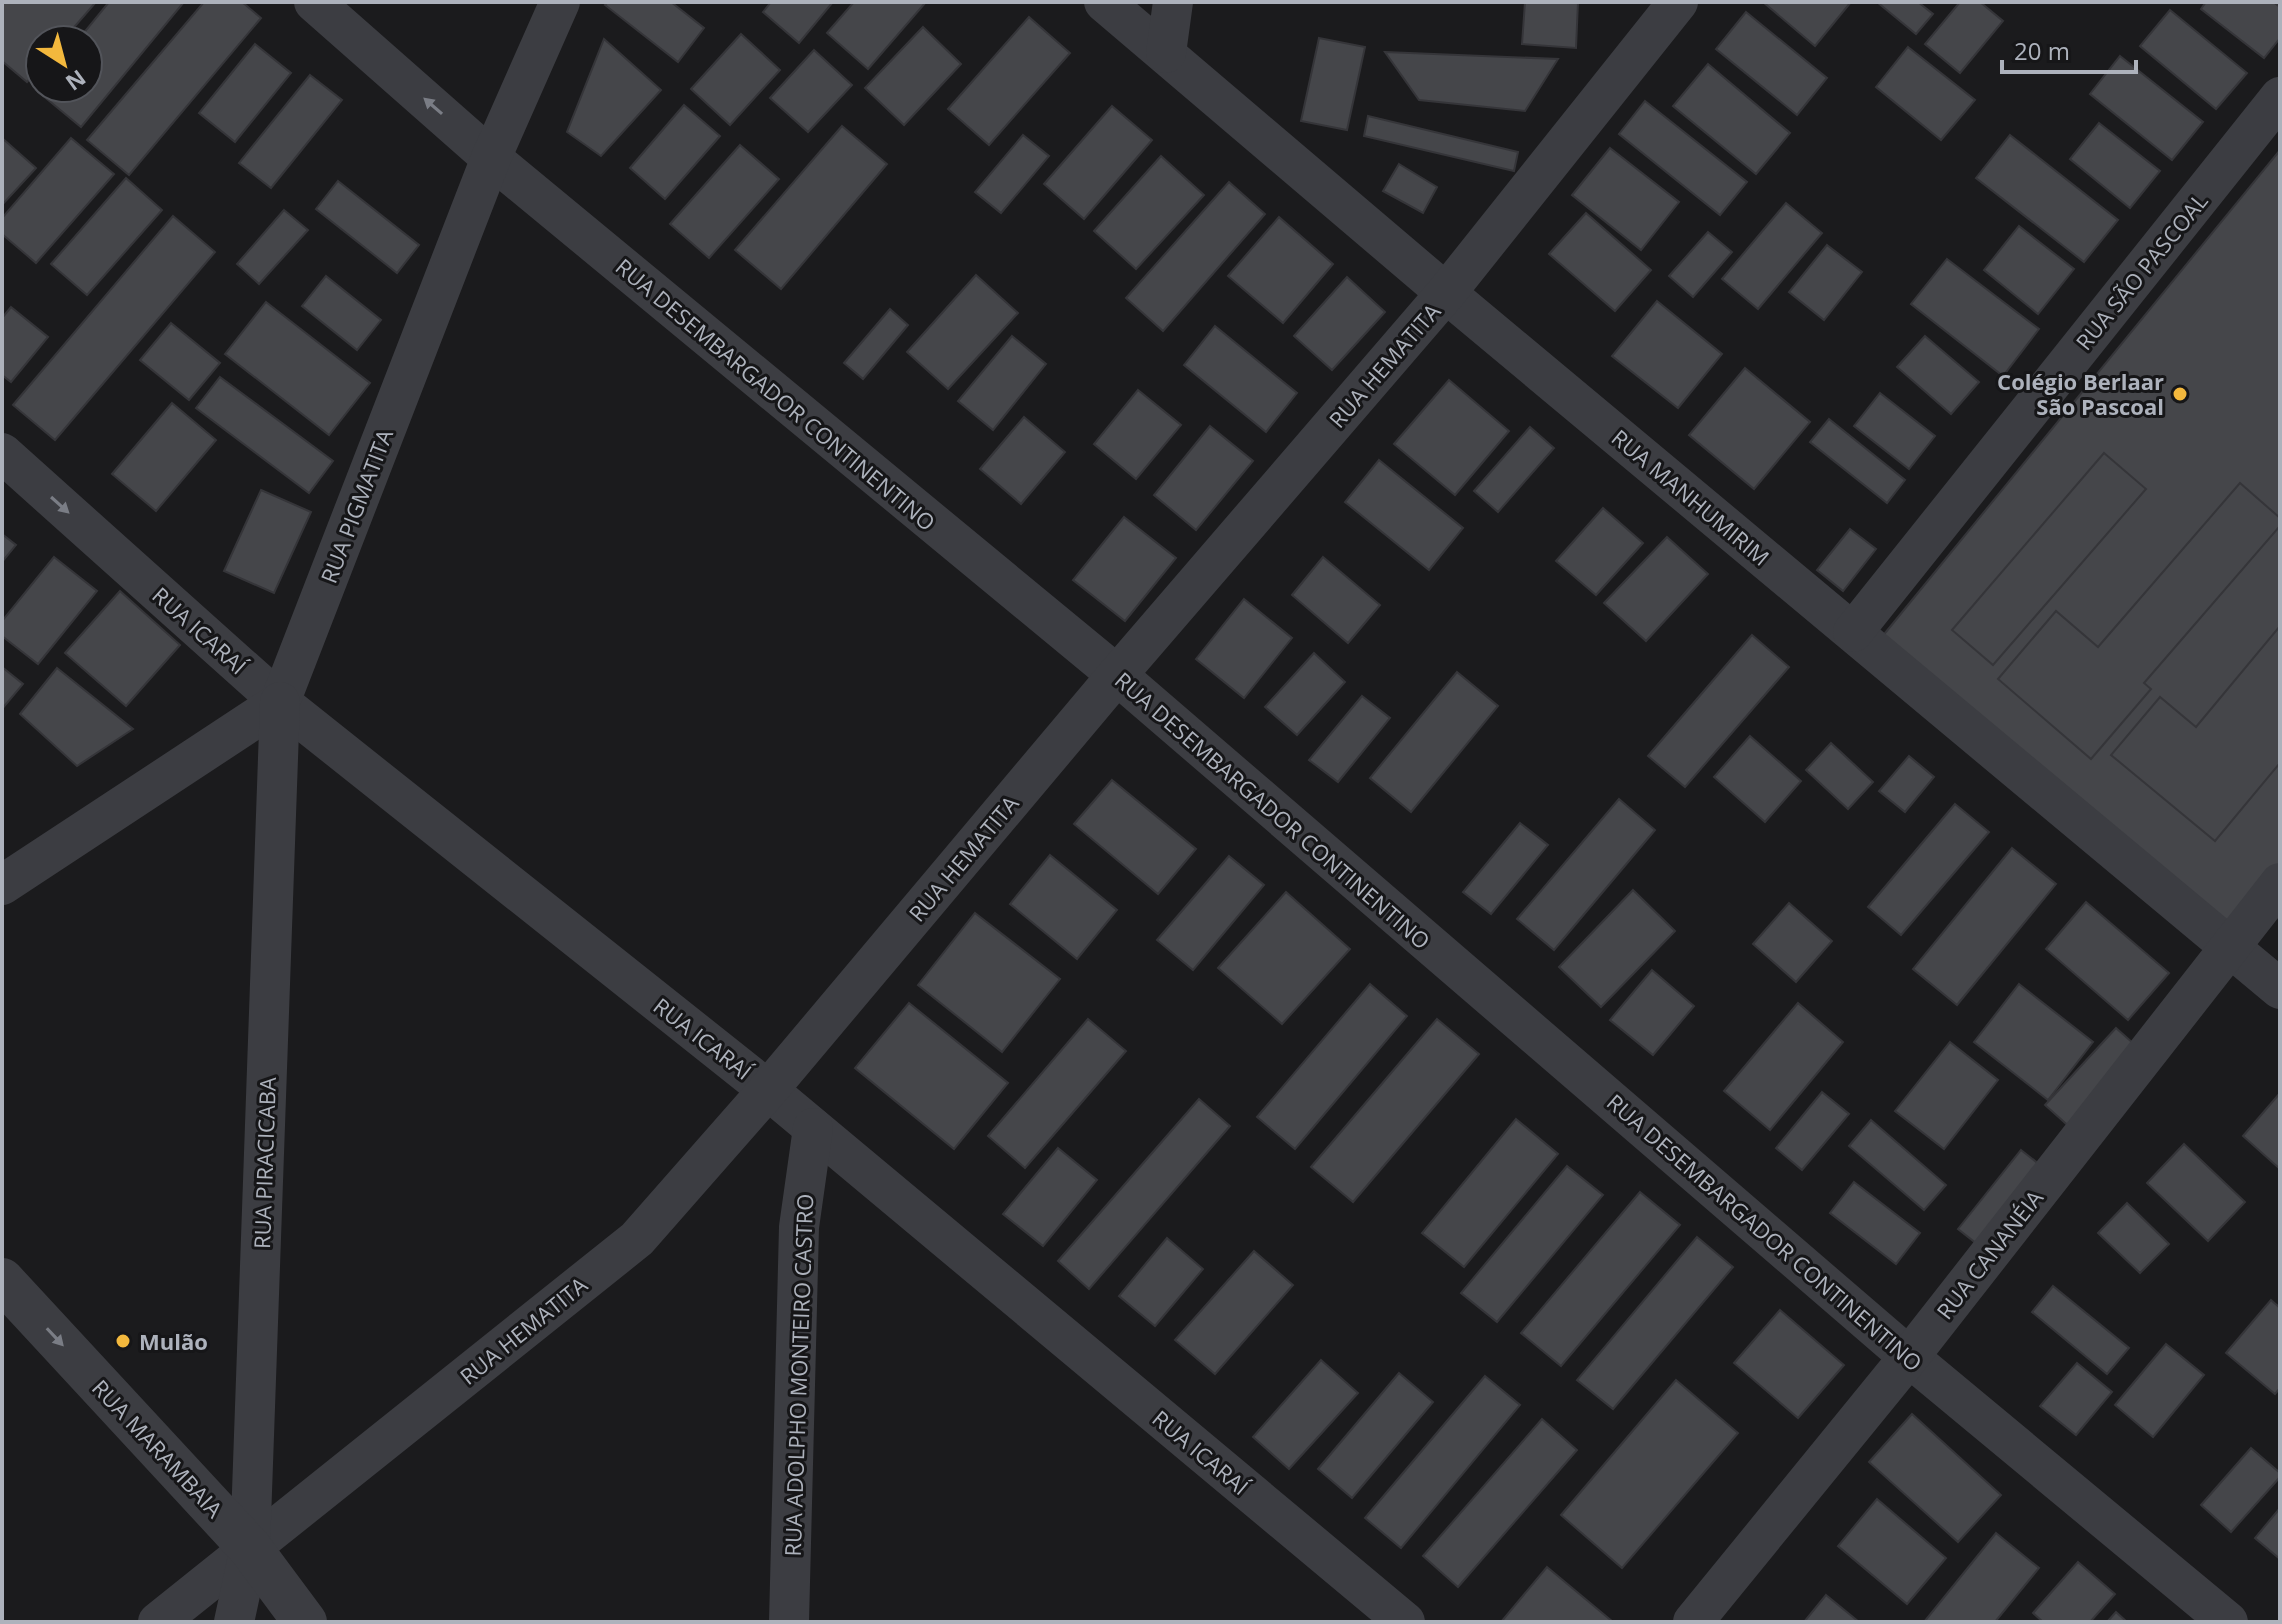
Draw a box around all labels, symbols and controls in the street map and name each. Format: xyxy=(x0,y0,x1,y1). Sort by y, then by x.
north arrow xyxy=(24,24,104,104)
scale bar xyxy=(2002,24,2136,74)
text: 20 m xyxy=(2014,34,2070,67)
text: N xyxy=(60,64,92,98)
one-way arrow xyxy=(423,98,442,116)
street label: RUA SÃO PASCOAL xyxy=(2068,186,2214,356)
street label: RUA DESEMBARGADOR CONTINENTINO xyxy=(610,251,942,537)
street label: RUA HEMATITA xyxy=(1322,296,1446,434)
place label: Colégio Berlaar São Pascoal xyxy=(1997,366,2164,421)
marker: Colégio Berlaar São Pascoal xyxy=(2171,385,2189,403)
street label: RUA MANHUMIRIM xyxy=(1606,422,1776,572)
street label: RUA PIGMATITA xyxy=(313,425,399,587)
one-way arrow xyxy=(50,496,70,513)
street label: RUA ICARAÍ xyxy=(147,580,254,681)
street label: RUA DESEMBARGADOR CONTINENTINO xyxy=(1109,665,1437,955)
street label: RUA HEMATITA xyxy=(901,789,1025,927)
street label: RUA ICARAÍ xyxy=(648,990,759,1086)
street label: RUA PIRACICABA xyxy=(246,1076,282,1249)
street label: RUA DESEMBARGADOR CONTINENTINO xyxy=(1601,1087,1929,1377)
street label: RUA CANANÉIA xyxy=(1929,1183,2049,1325)
street label: RUA ADOLPHO MONTEIRO CASTRO xyxy=(777,1193,819,1557)
street label: RUA HEMATITA xyxy=(453,1269,593,1391)
place label: Mulão xyxy=(139,1326,208,1356)
one-way arrow xyxy=(46,1327,64,1346)
marker: Mulão xyxy=(114,1332,132,1350)
street label: RUA MARAMBAIA xyxy=(86,1373,230,1524)
street label: RUA ICARAÍ xyxy=(1147,1403,1256,1502)

